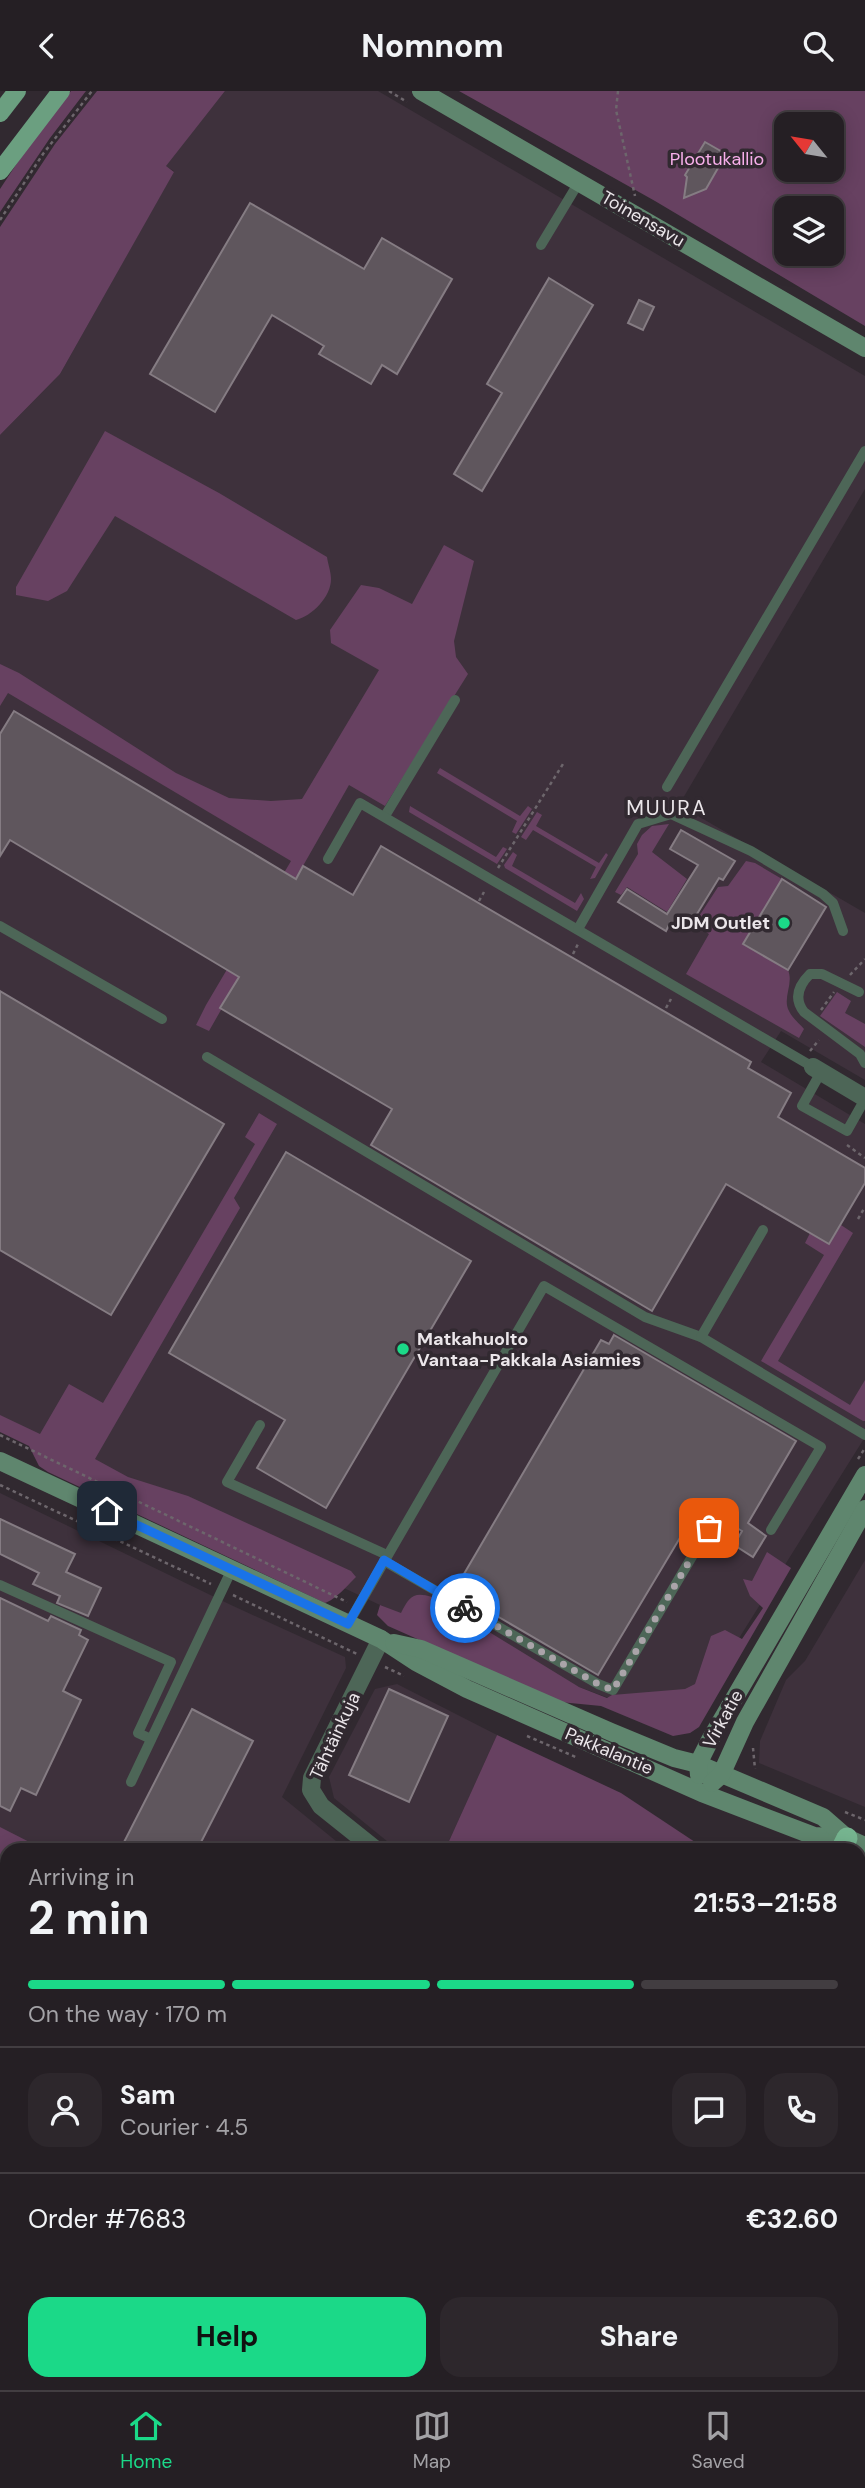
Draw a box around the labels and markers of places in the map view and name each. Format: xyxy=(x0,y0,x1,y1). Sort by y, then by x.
place label: JDM Outlet xyxy=(671,911,770,935)
marker: JDM Outlet xyxy=(776,915,792,931)
place label: Matkahuolto Vantaa-Pakkala Asiamies xyxy=(417,1327,641,1372)
marker: Matkahuolto Vantaa-Pakkala Asiamies xyxy=(395,1341,411,1357)
pin xyxy=(77,1481,137,1541)
pin xyxy=(679,1498,739,1558)

